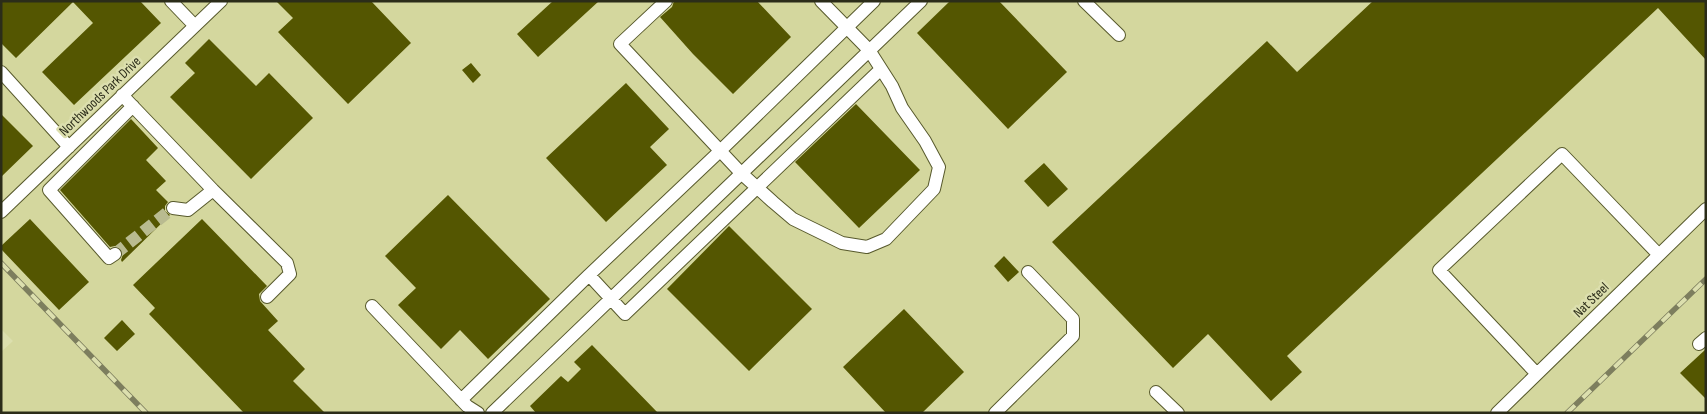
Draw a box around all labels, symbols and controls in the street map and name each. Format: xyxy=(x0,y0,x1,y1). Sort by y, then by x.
street label: Northwoods Park Drive xyxy=(56,53,144,139)
street label: Nat Steel xyxy=(1570,279,1612,321)

